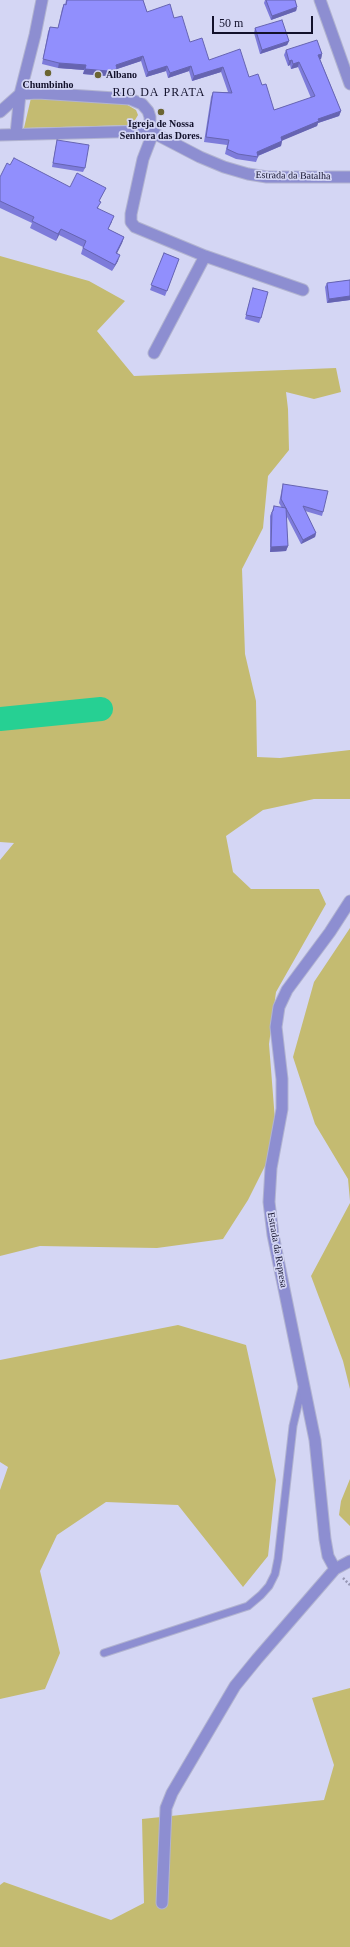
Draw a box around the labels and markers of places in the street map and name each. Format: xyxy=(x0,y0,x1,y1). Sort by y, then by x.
marker: Chumbinho xyxy=(43,68,53,78)
place label: Albano xyxy=(106,69,137,81)
marker: Albano xyxy=(93,70,103,80)
place label: Chumbinho xyxy=(22,79,74,91)
marker: Igreja de Nossa Senhora das Dores. xyxy=(156,107,166,117)
place label: Igreja de Nossa Senhora das Dores. xyxy=(120,118,202,142)

